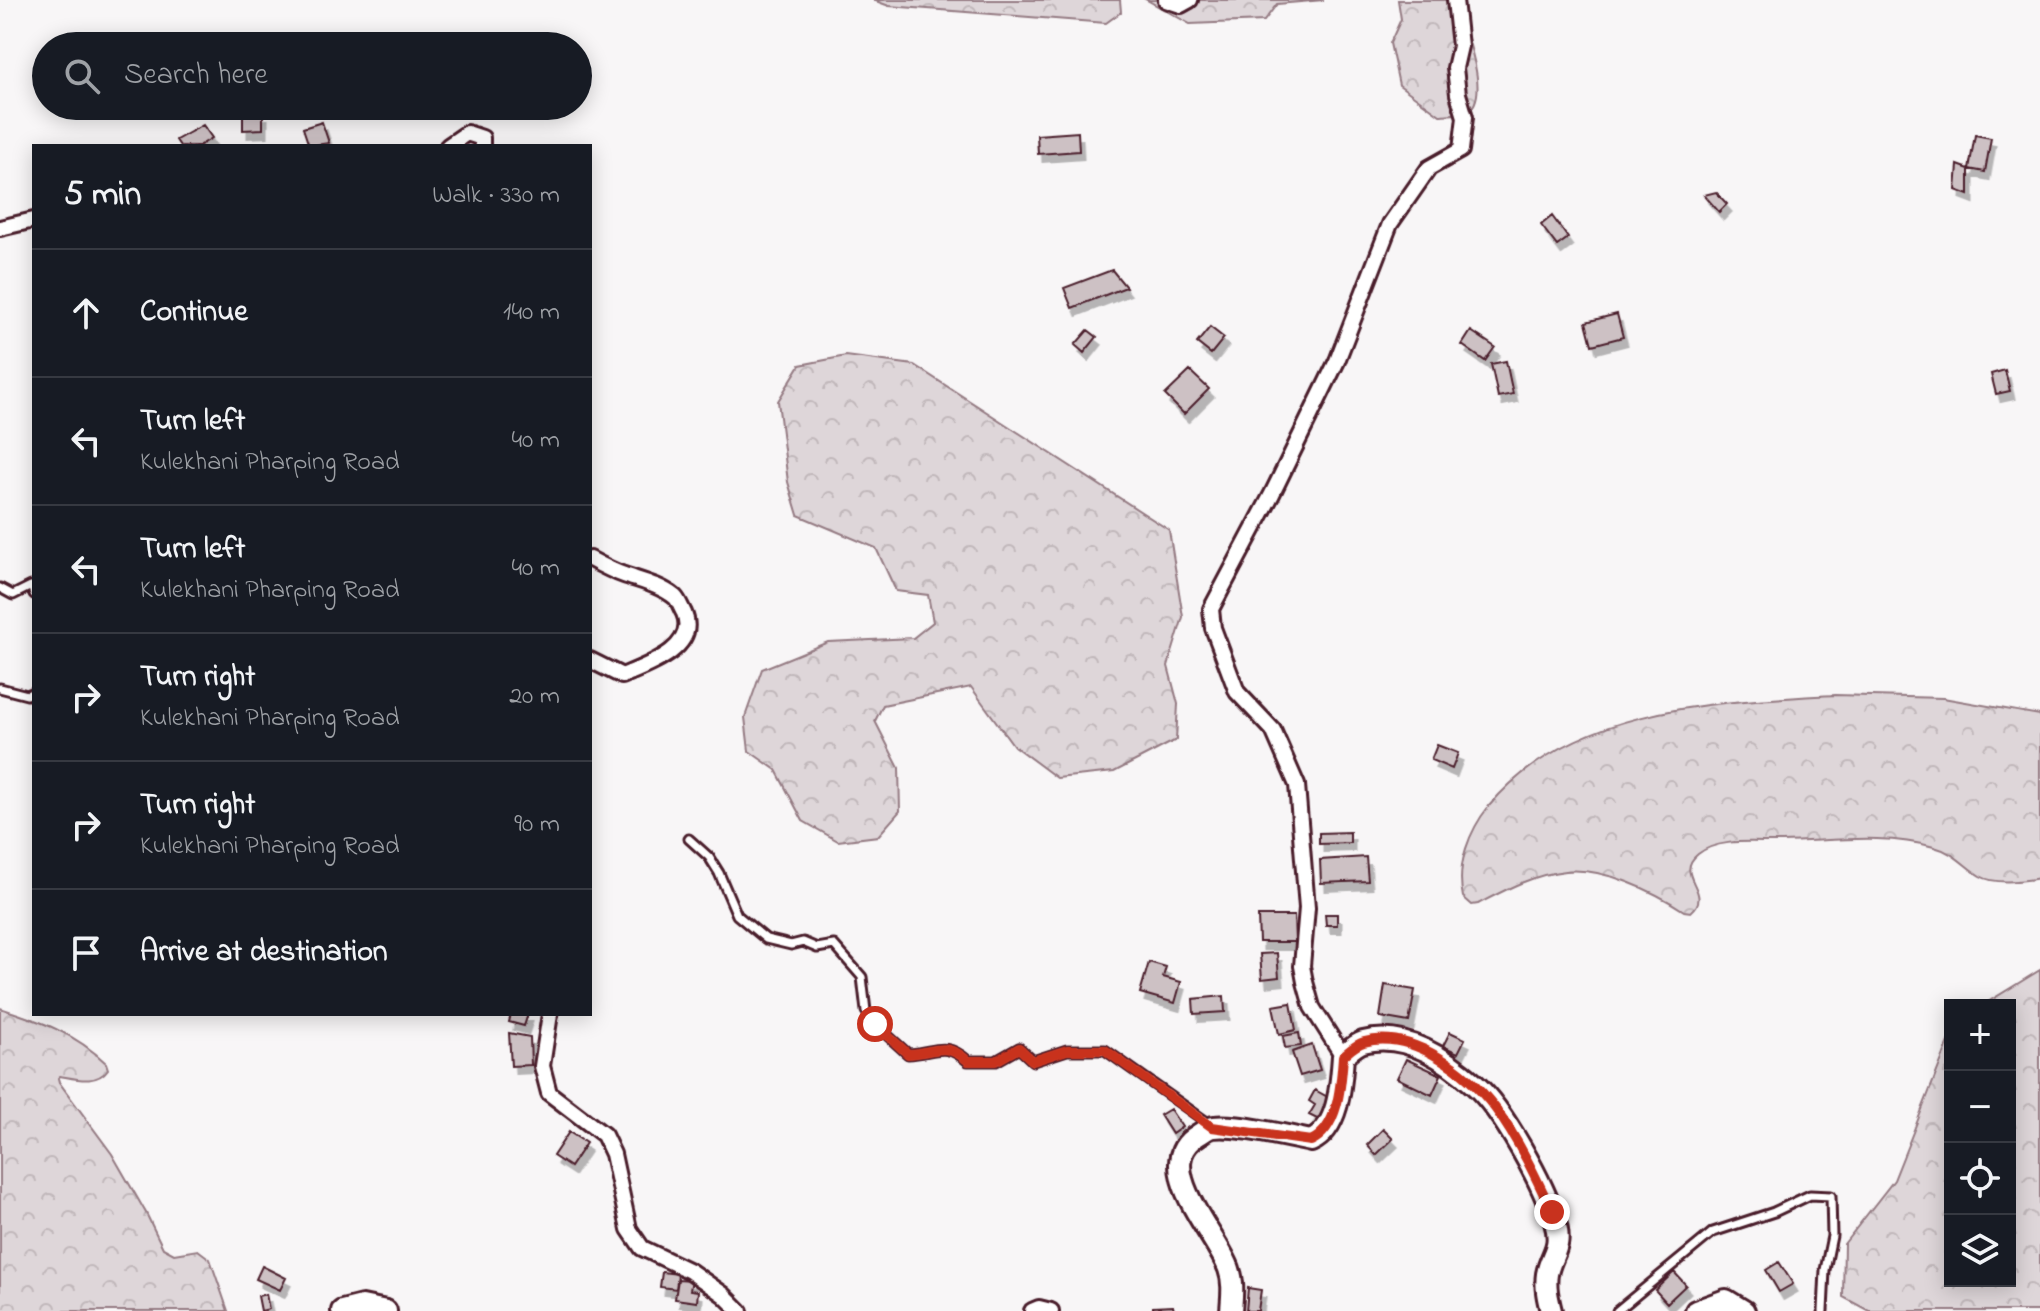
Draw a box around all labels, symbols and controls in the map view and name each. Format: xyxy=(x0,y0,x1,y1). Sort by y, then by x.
search box xyxy=(32,32,592,120)
icon: search xyxy=(60,54,104,98)
text: Search here xyxy=(124,54,268,98)
text: 5 min xyxy=(64,171,141,221)
text: Walk · 330 m xyxy=(432,177,560,215)
icon: ahead xyxy=(64,291,108,335)
text: Continue xyxy=(140,291,248,335)
text: 140 m xyxy=(503,294,560,332)
text: Turn left xyxy=(140,400,245,444)
icon: left xyxy=(64,419,108,463)
text: 40 m xyxy=(511,422,560,460)
text: Kulekhani Pharping Road xyxy=(140,444,400,482)
text: Turn left xyxy=(140,528,245,572)
icon: left xyxy=(64,547,108,591)
text: 40 m xyxy=(511,550,560,588)
text: Kulekhani Pharping Road xyxy=(140,572,400,610)
text: Turn right xyxy=(140,656,255,700)
icon: right xyxy=(64,675,108,719)
text: 20 m xyxy=(509,678,560,716)
text: Kulekhani Pharping Road xyxy=(140,700,400,738)
text: Turn right xyxy=(140,784,255,828)
icon: right xyxy=(64,803,108,847)
text: 90 m xyxy=(514,806,560,844)
text: Kulekhani Pharping Road xyxy=(140,828,400,866)
icon: arrive xyxy=(64,931,108,975)
text: Arrive at destination xyxy=(140,931,388,975)
map controls xyxy=(1944,999,2016,1287)
button: + xyxy=(1944,999,2016,1071)
route start xyxy=(857,1006,893,1042)
button: − xyxy=(1944,1071,2016,1143)
button: locate xyxy=(1944,1143,2016,1215)
route end xyxy=(1534,1194,1570,1230)
button: layers xyxy=(1944,1215,2016,1287)

